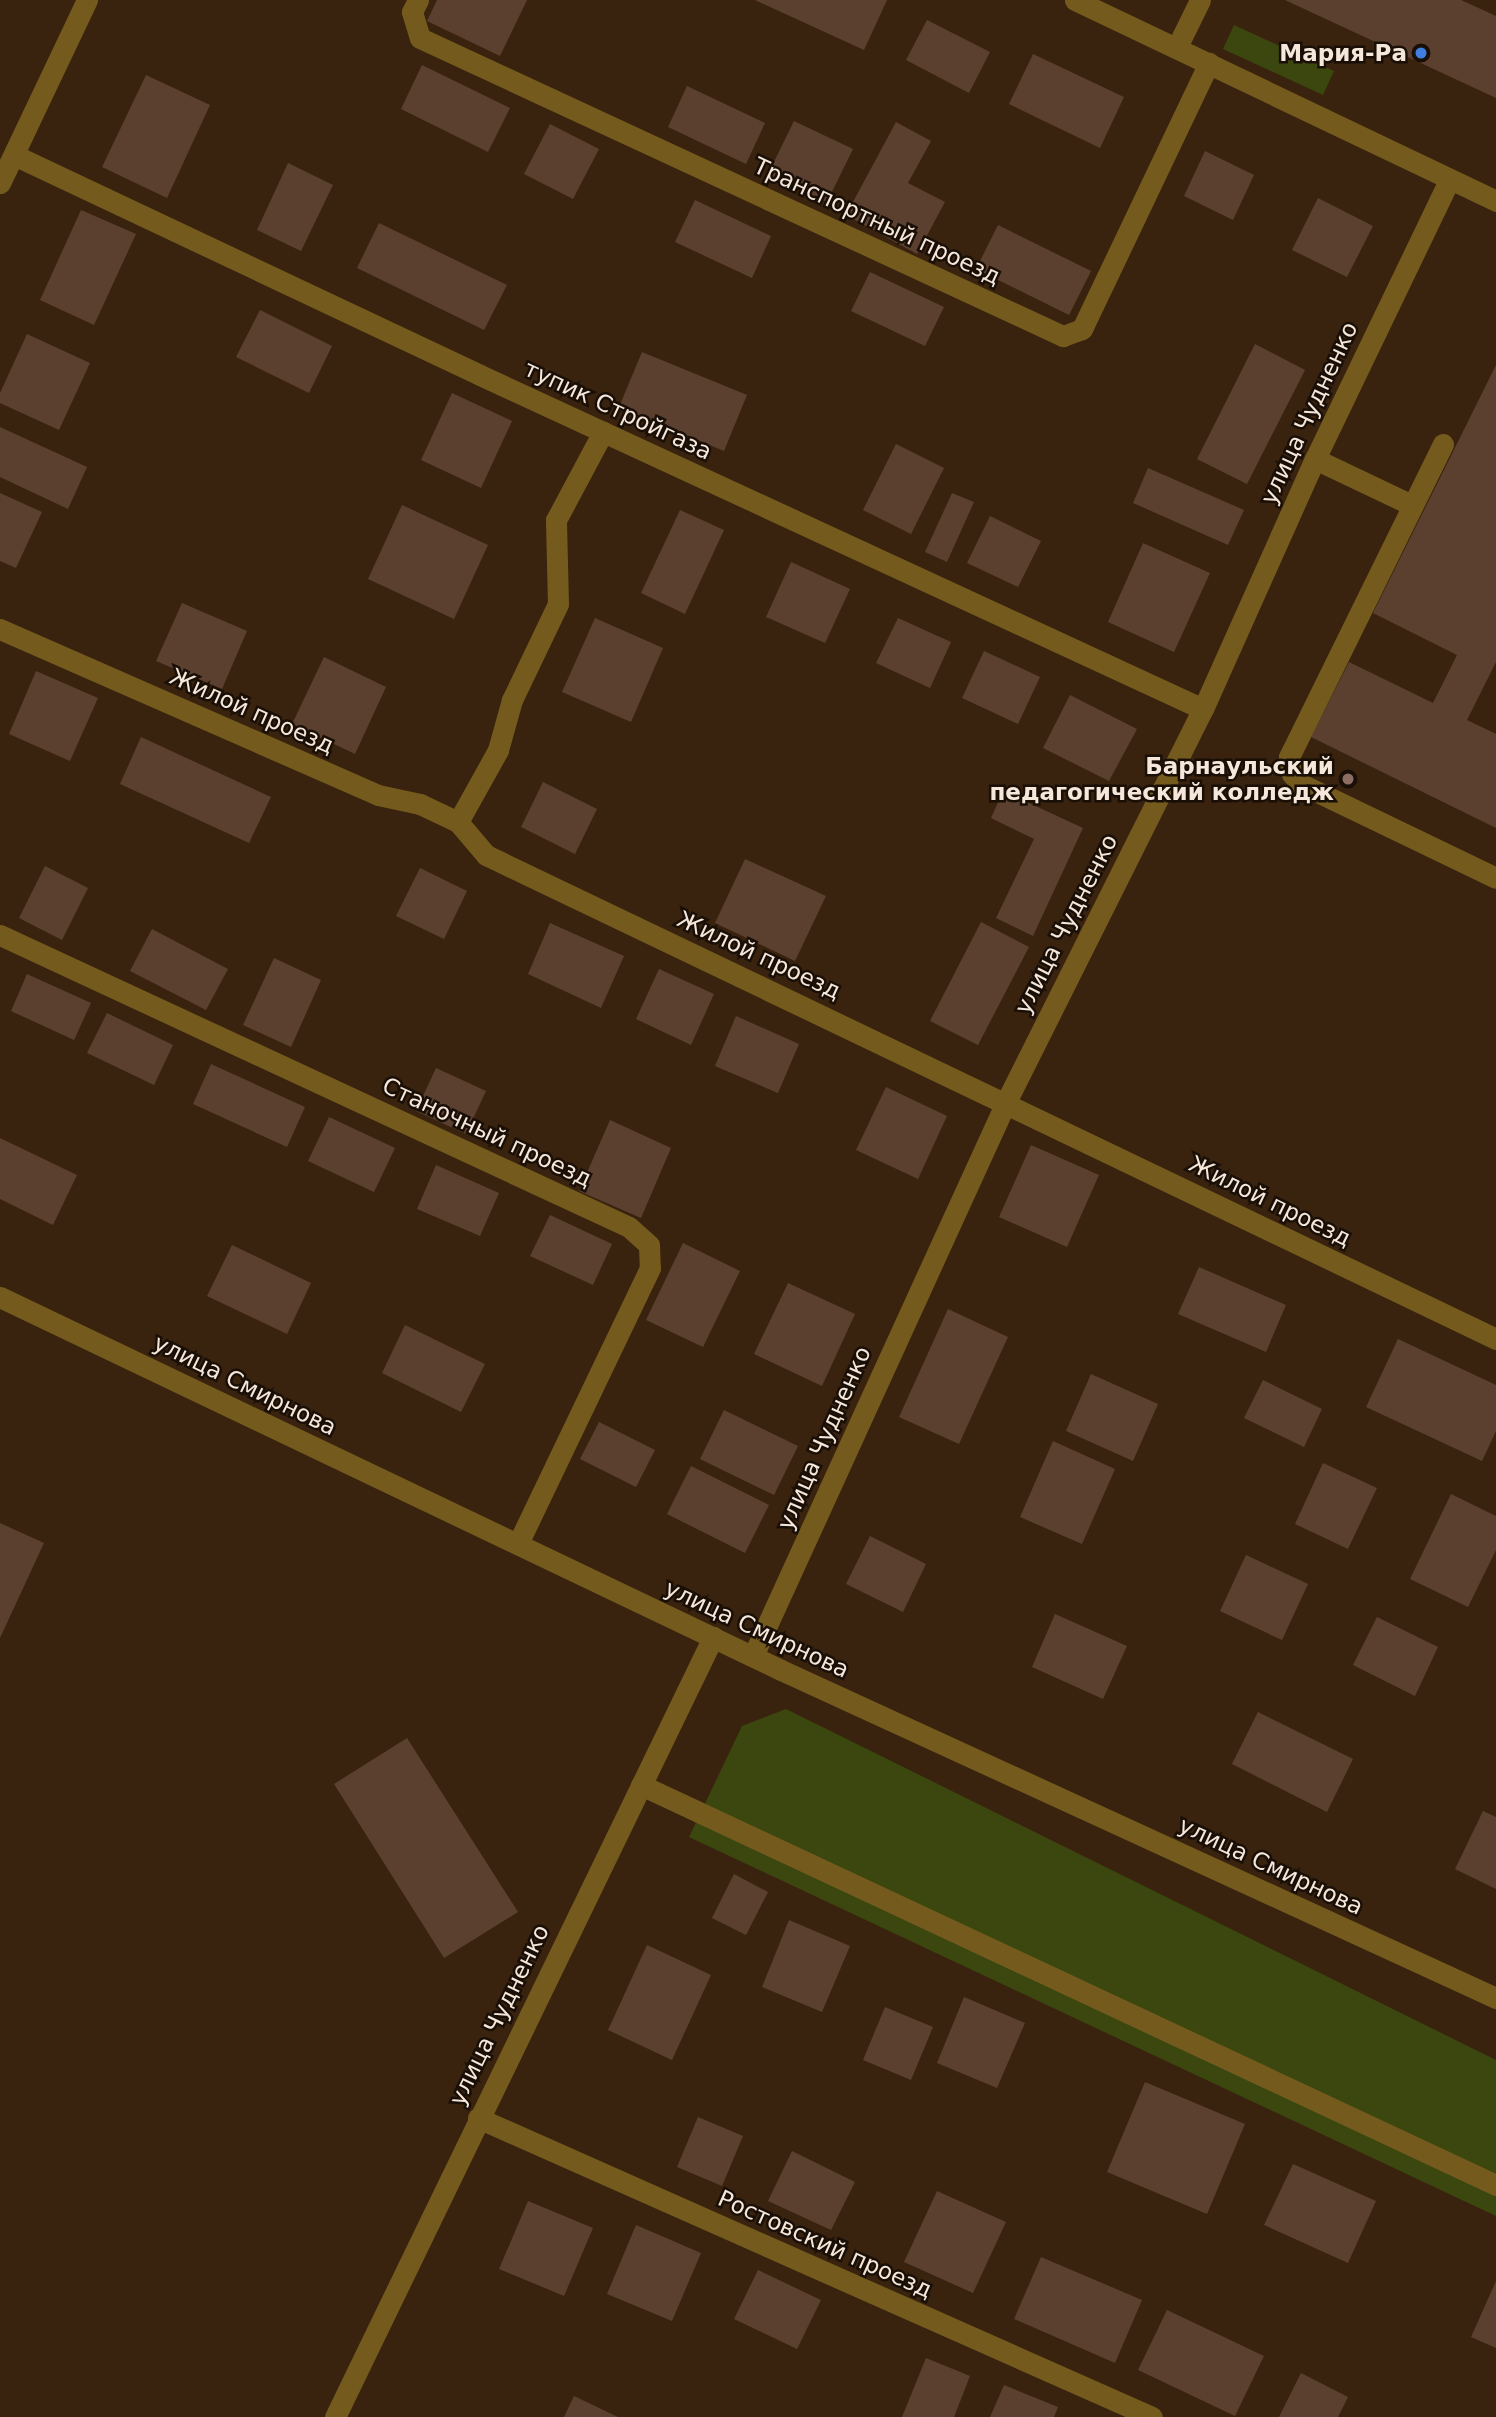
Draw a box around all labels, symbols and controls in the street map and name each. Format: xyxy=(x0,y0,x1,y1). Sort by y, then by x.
place label: Мария-Ра xyxy=(1279,39,1407,67)
marker: Мария-Ра xyxy=(1413,45,1429,61)
street label: Транспортный проезд xyxy=(749,152,1005,290)
street label: улица Чудненко xyxy=(1255,318,1363,508)
street label: тупик Стройгаза xyxy=(520,354,716,466)
street label: Жилой проезд xyxy=(166,662,338,760)
place label: Барнаульский педагогический колледж xyxy=(989,752,1334,806)
marker: Барнаульский педагогический колледж xyxy=(1340,771,1356,787)
street label: улица Чудненко xyxy=(1009,830,1123,1018)
street label: Жилой проезд xyxy=(673,905,845,1005)
street label: Станочный проезд xyxy=(378,1071,596,1193)
street label: Жилой проезд xyxy=(1185,1150,1355,1252)
street label: улица Смирнова xyxy=(149,1329,341,1441)
street label: улица Чудненко xyxy=(771,1342,877,1534)
street label: улица Смирнова xyxy=(661,1574,853,1684)
street label: улица Смирнова xyxy=(1175,1811,1367,1921)
street label: улица Чудненко xyxy=(443,1920,555,2110)
street label: Ростовский проезд xyxy=(714,2184,936,2304)

